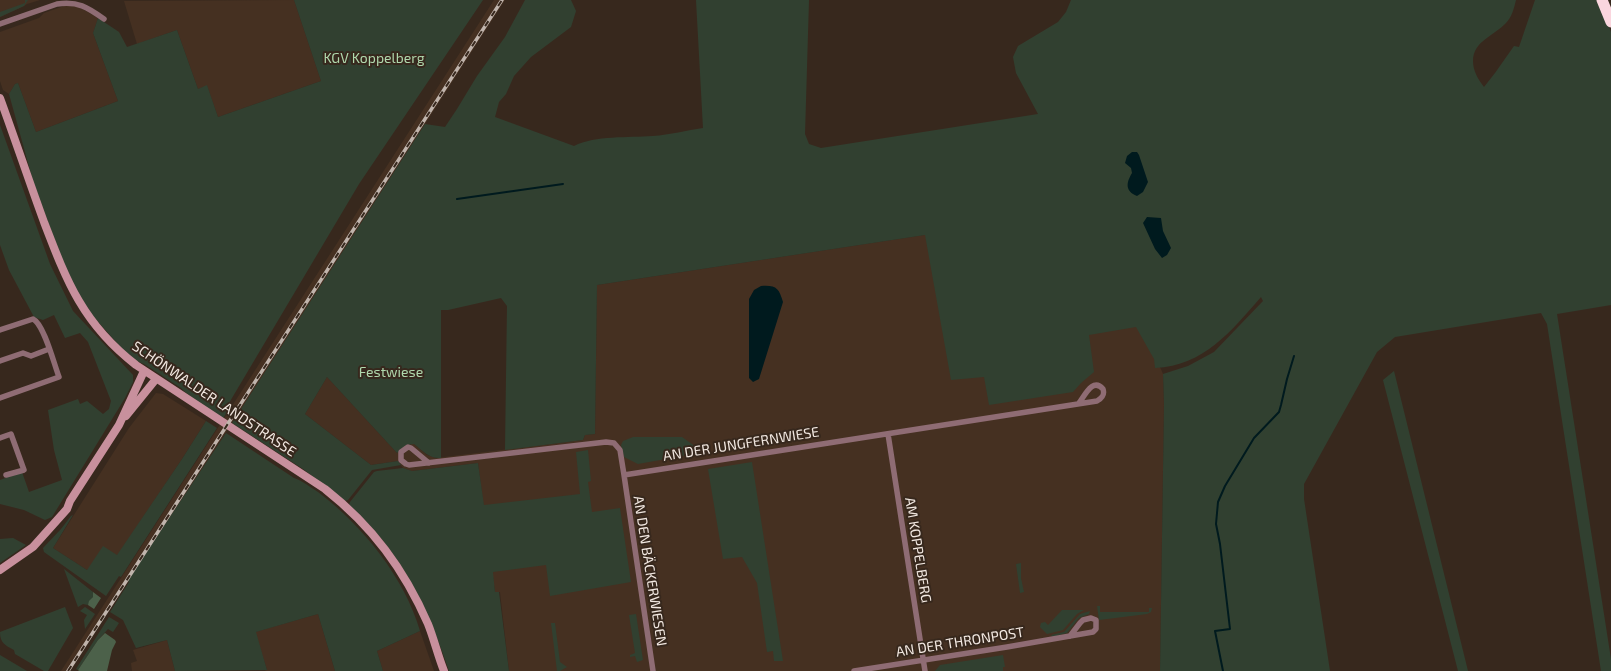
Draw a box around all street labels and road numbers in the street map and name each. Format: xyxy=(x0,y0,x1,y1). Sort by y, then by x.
street label: SCHÖNWALDER LANDSTRASSE xyxy=(129,338,299,460)
street label: AN DER JUNGFERNWIESE xyxy=(662,423,820,465)
street label: AN DEN BÄCKERWIESEN xyxy=(630,495,670,647)
street label: AM KOPPELBERG xyxy=(901,496,935,604)
street label: AN DER THRONPOST xyxy=(895,624,1025,660)

